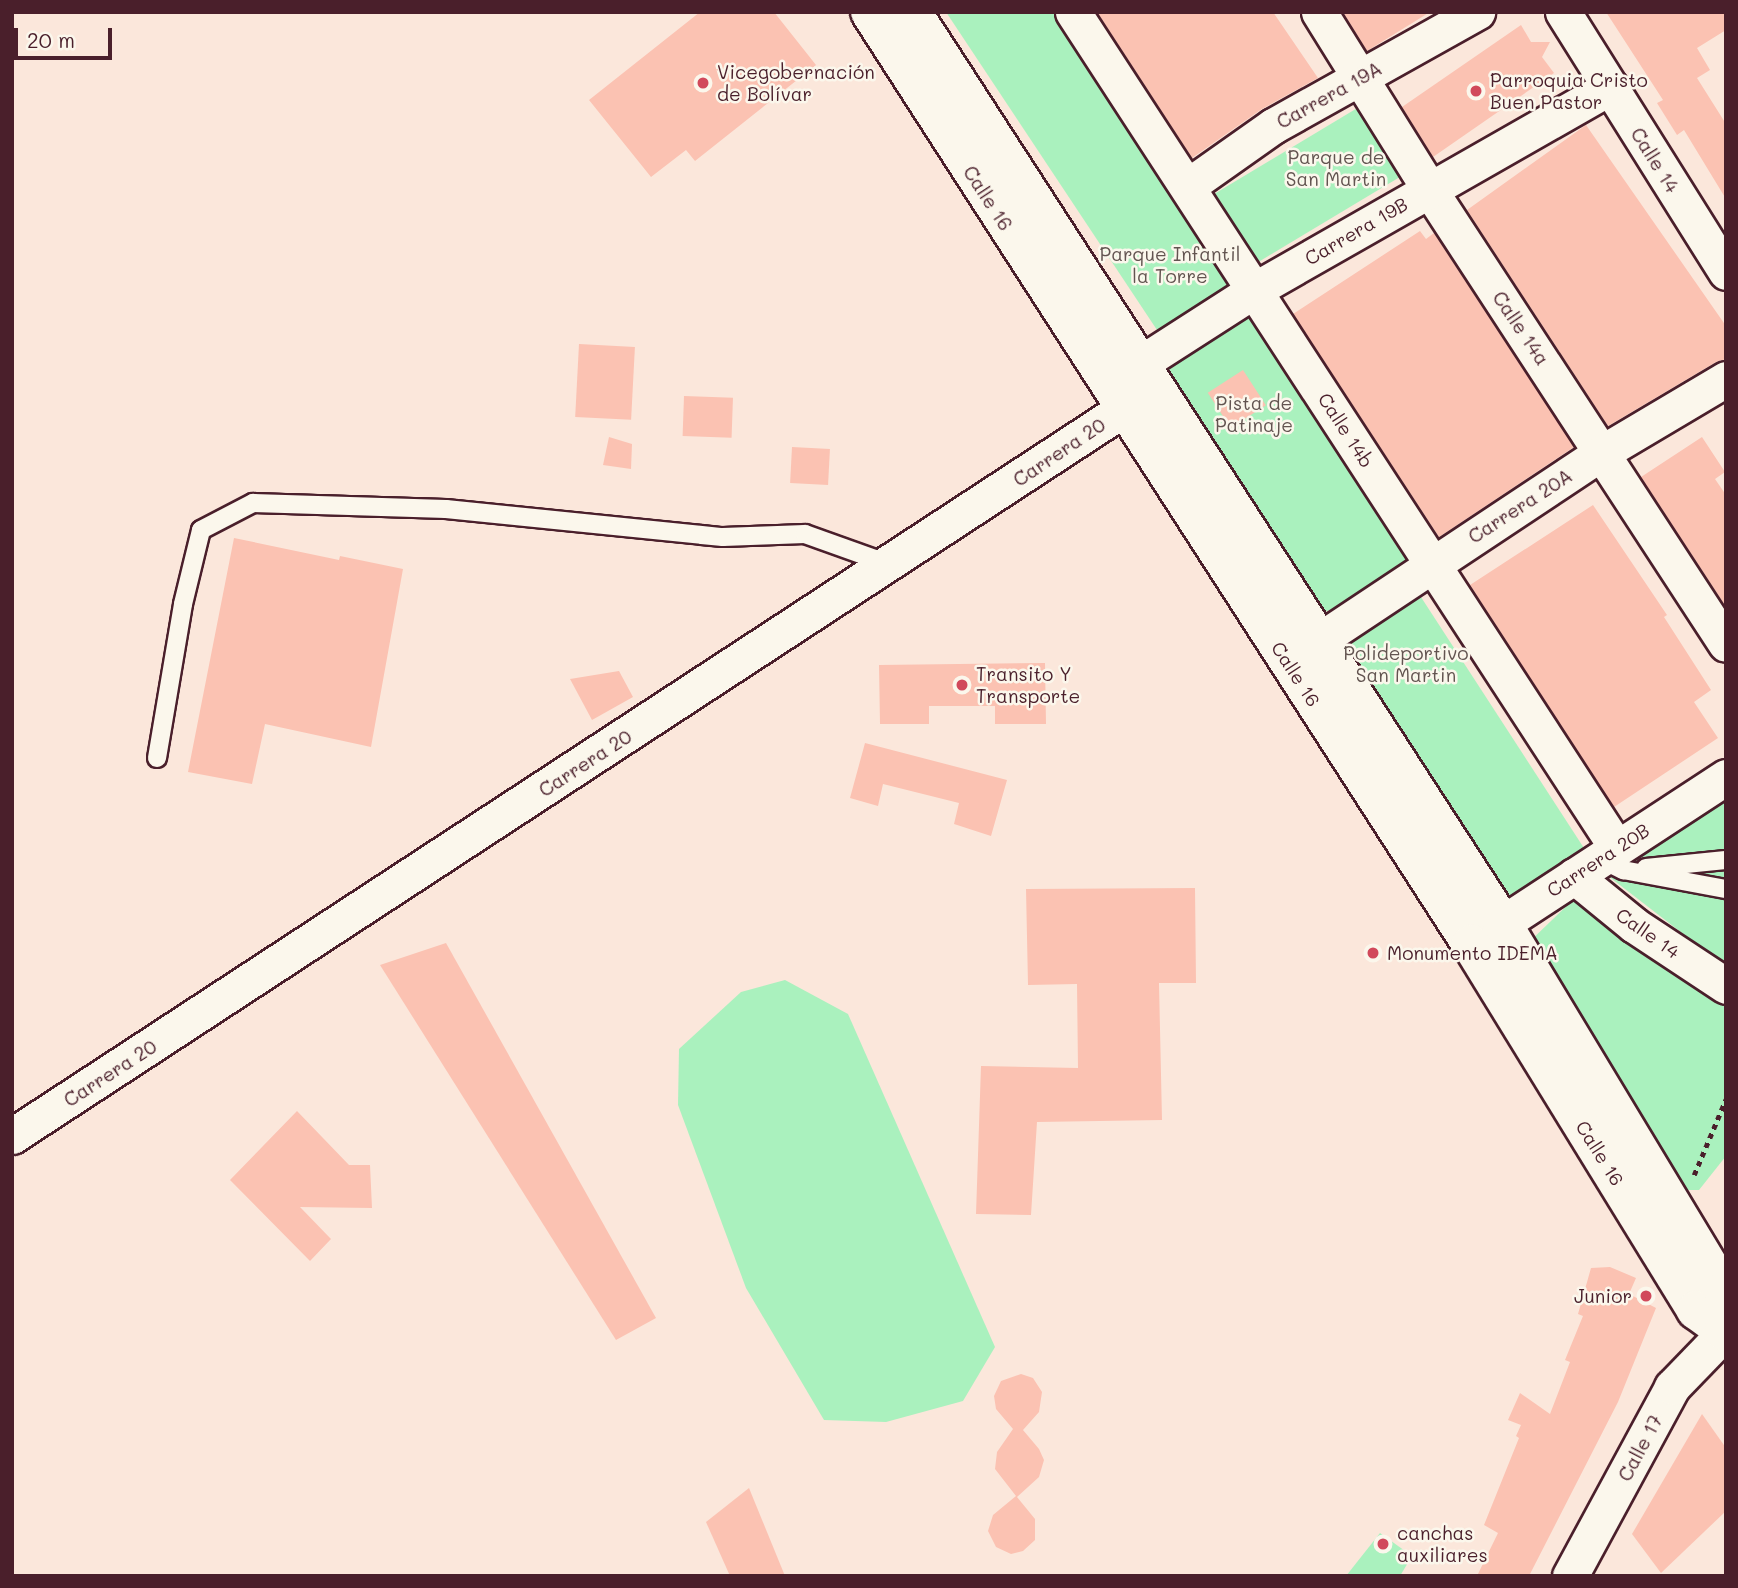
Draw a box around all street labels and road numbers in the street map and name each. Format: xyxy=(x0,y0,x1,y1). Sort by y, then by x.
street label: Carrera 19A xyxy=(1272,57,1386,133)
street label: Calle 14 xyxy=(1626,123,1684,197)
street label: Calle 16 xyxy=(959,161,1017,235)
street label: Carrera 19B xyxy=(1300,192,1412,270)
street label: Calle 14a xyxy=(1488,287,1554,369)
street label: Calle 14b xyxy=(1313,388,1379,472)
street label: Carrera 20 xyxy=(1009,413,1109,491)
street label: Carrera 20A xyxy=(1464,464,1576,548)
street label: Calle 16 xyxy=(1267,637,1325,711)
street label: Carrera 20 xyxy=(534,725,636,801)
street label: Carrera 20B xyxy=(1542,818,1654,902)
street label: Calle 14 xyxy=(1612,903,1684,963)
street label: Carrera 20 xyxy=(59,1035,161,1111)
street label: Calle 16 xyxy=(1571,1116,1629,1190)
street label: Calle 17 xyxy=(1613,1411,1667,1485)

